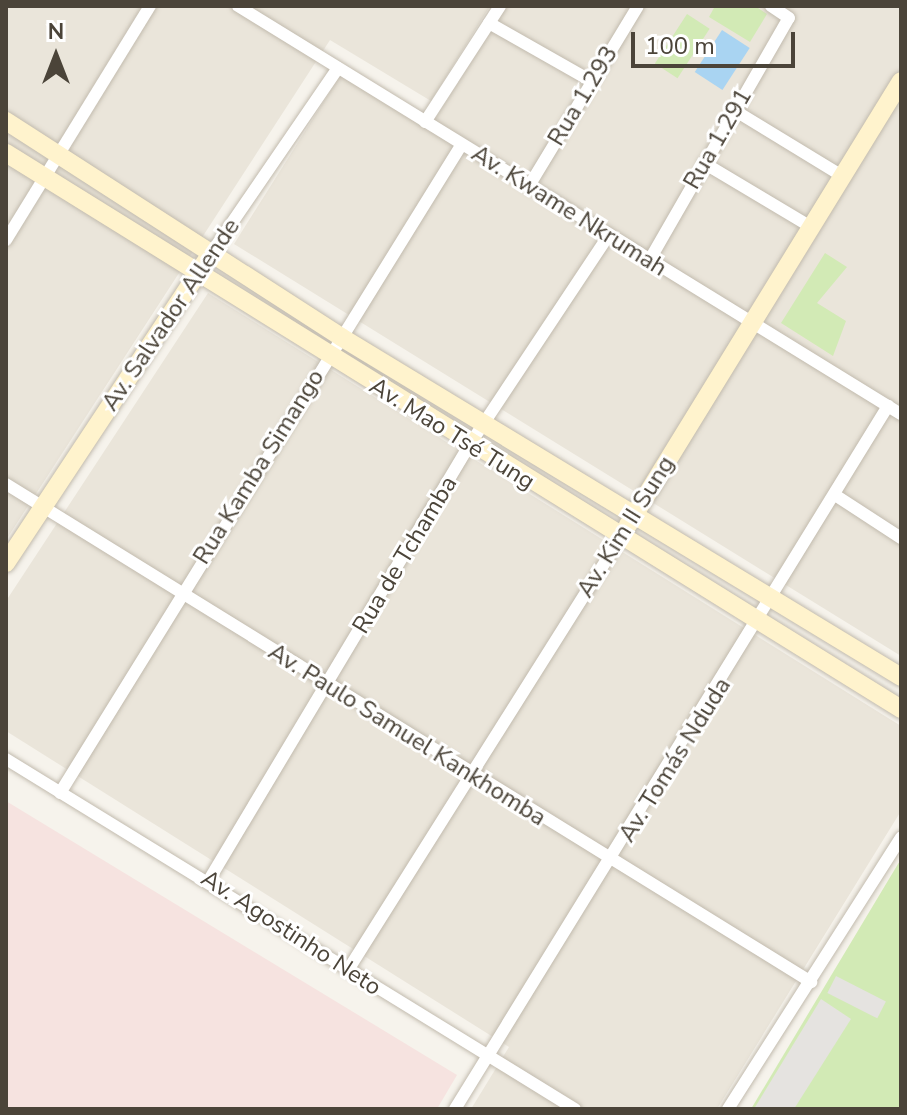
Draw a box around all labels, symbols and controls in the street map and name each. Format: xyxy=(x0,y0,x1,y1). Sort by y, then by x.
north arrow xyxy=(16,16,96,96)
scale bar xyxy=(635,16,799,66)
text: N xyxy=(48,17,64,47)
text: 100 m xyxy=(645,30,715,62)
street label: Rua 1.293 xyxy=(542,41,624,151)
street label: Rua 1.291 xyxy=(678,84,758,194)
street label: Av. Kwame Nkrumah xyxy=(466,139,672,283)
street label: Av. Salvador Allende xyxy=(96,213,246,417)
street label: Rua Kamba Simango xyxy=(187,364,331,570)
street label: Av. Mao Tsé Tung xyxy=(364,372,540,496)
street label: Av. Kim II Sung xyxy=(571,451,681,603)
street label: Rua de Tchamba xyxy=(347,471,463,639)
street label: Av. Paulo Samuel Kankhomba xyxy=(263,637,551,833)
street label: Av. Tomás Nduda xyxy=(613,672,737,848)
street label: Av. Agostinho Neto xyxy=(196,864,386,1002)

